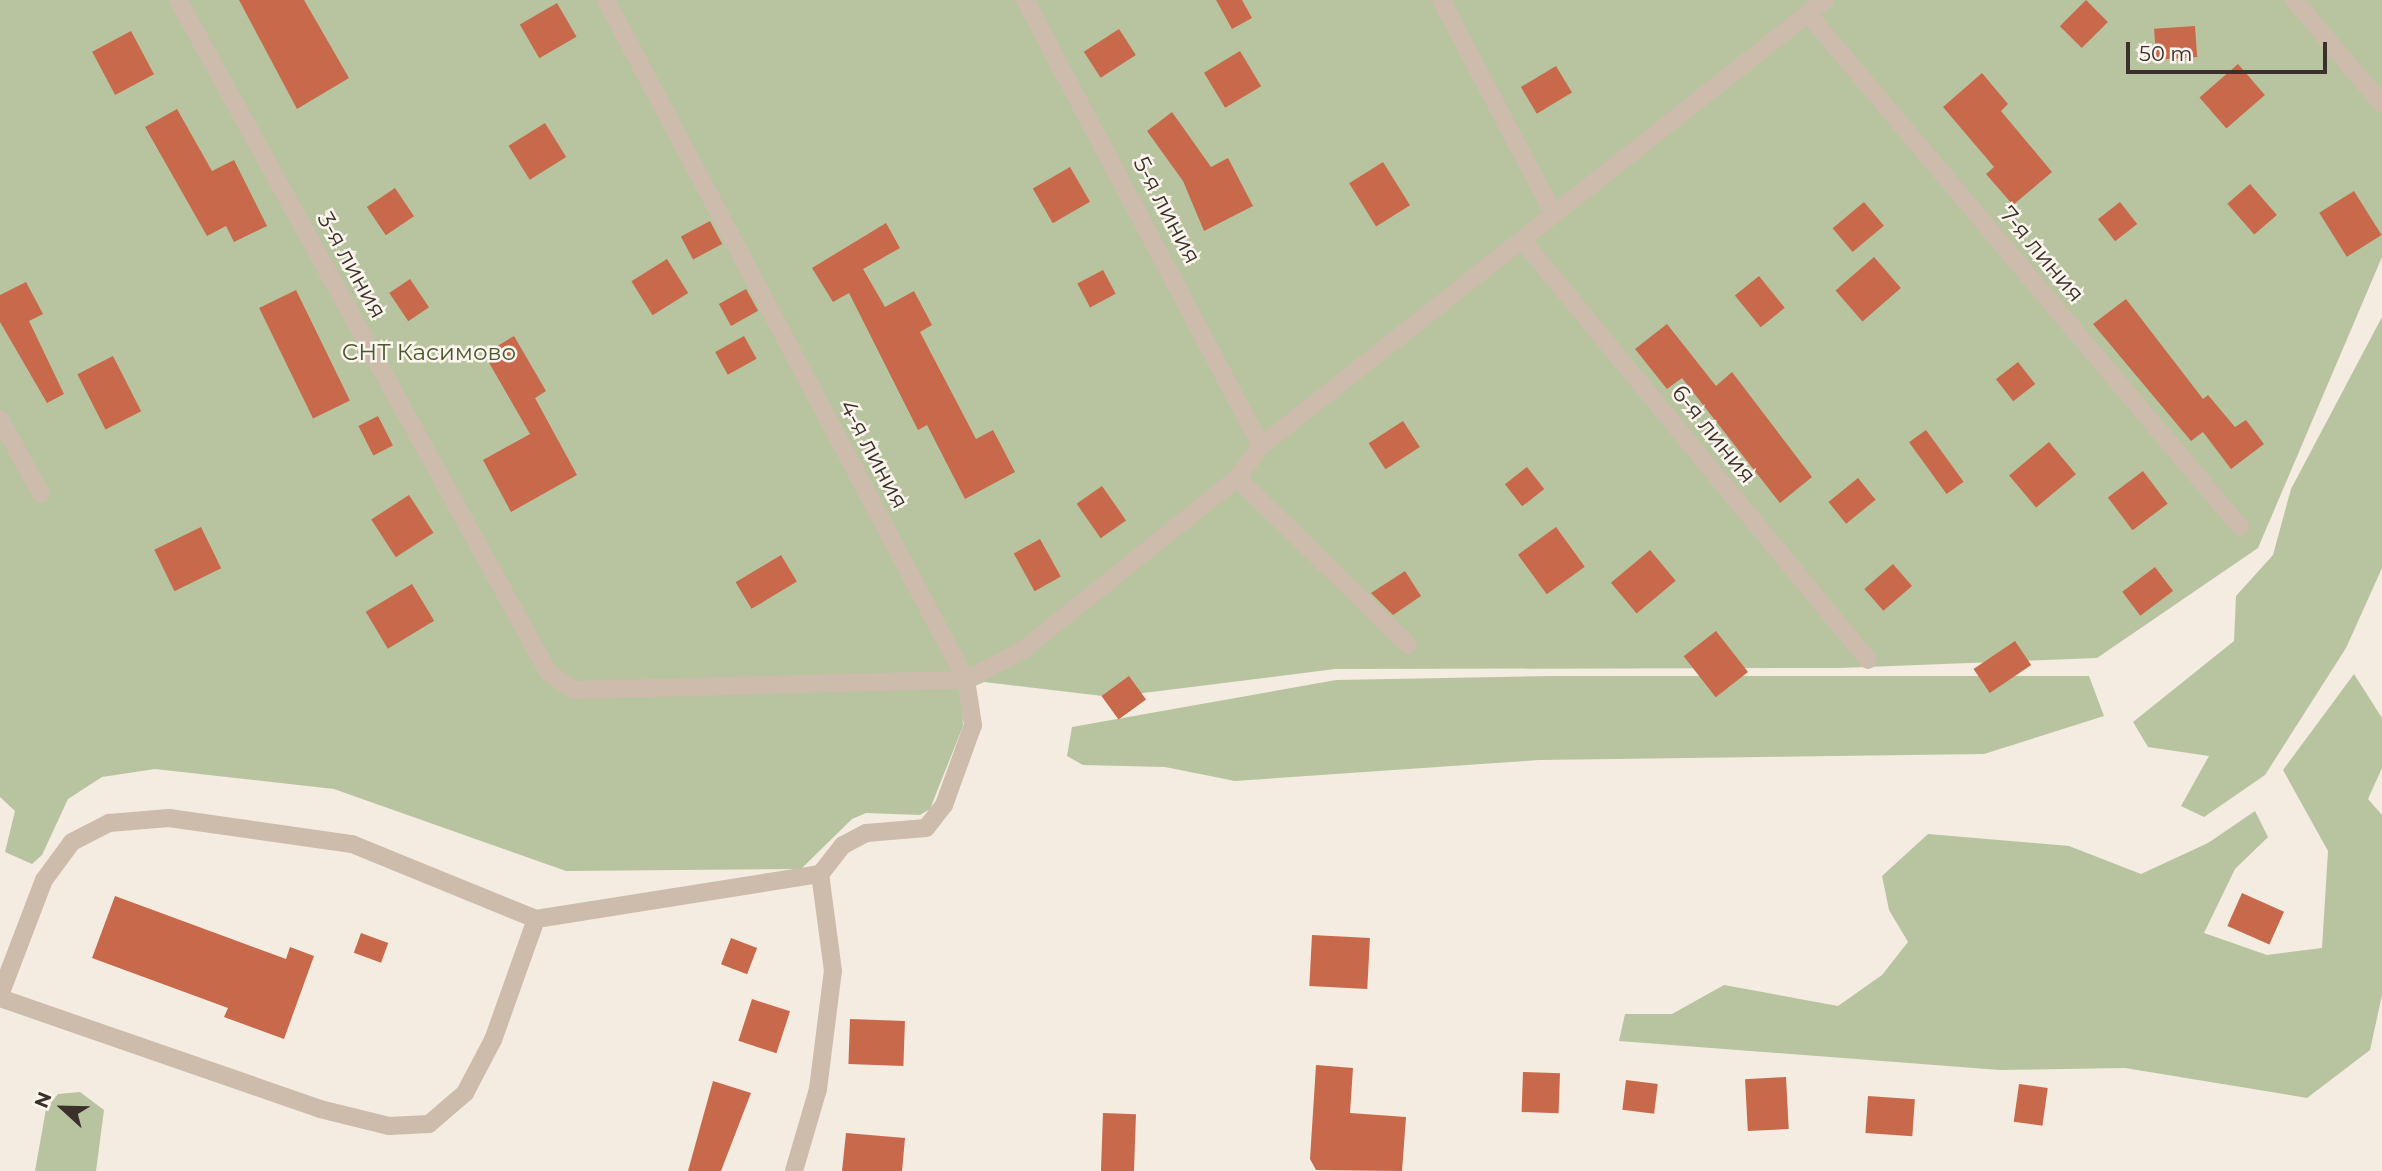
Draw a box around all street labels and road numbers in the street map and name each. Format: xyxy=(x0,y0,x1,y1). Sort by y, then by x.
street label: 5-я линия xyxy=(1127,152,1207,268)
street label: 7-я линия xyxy=(1994,201,2090,307)
street label: 3-я линия xyxy=(312,207,392,323)
street label: 6-я линия xyxy=(1666,379,1762,489)
street label: 4-я линия xyxy=(834,395,914,513)

